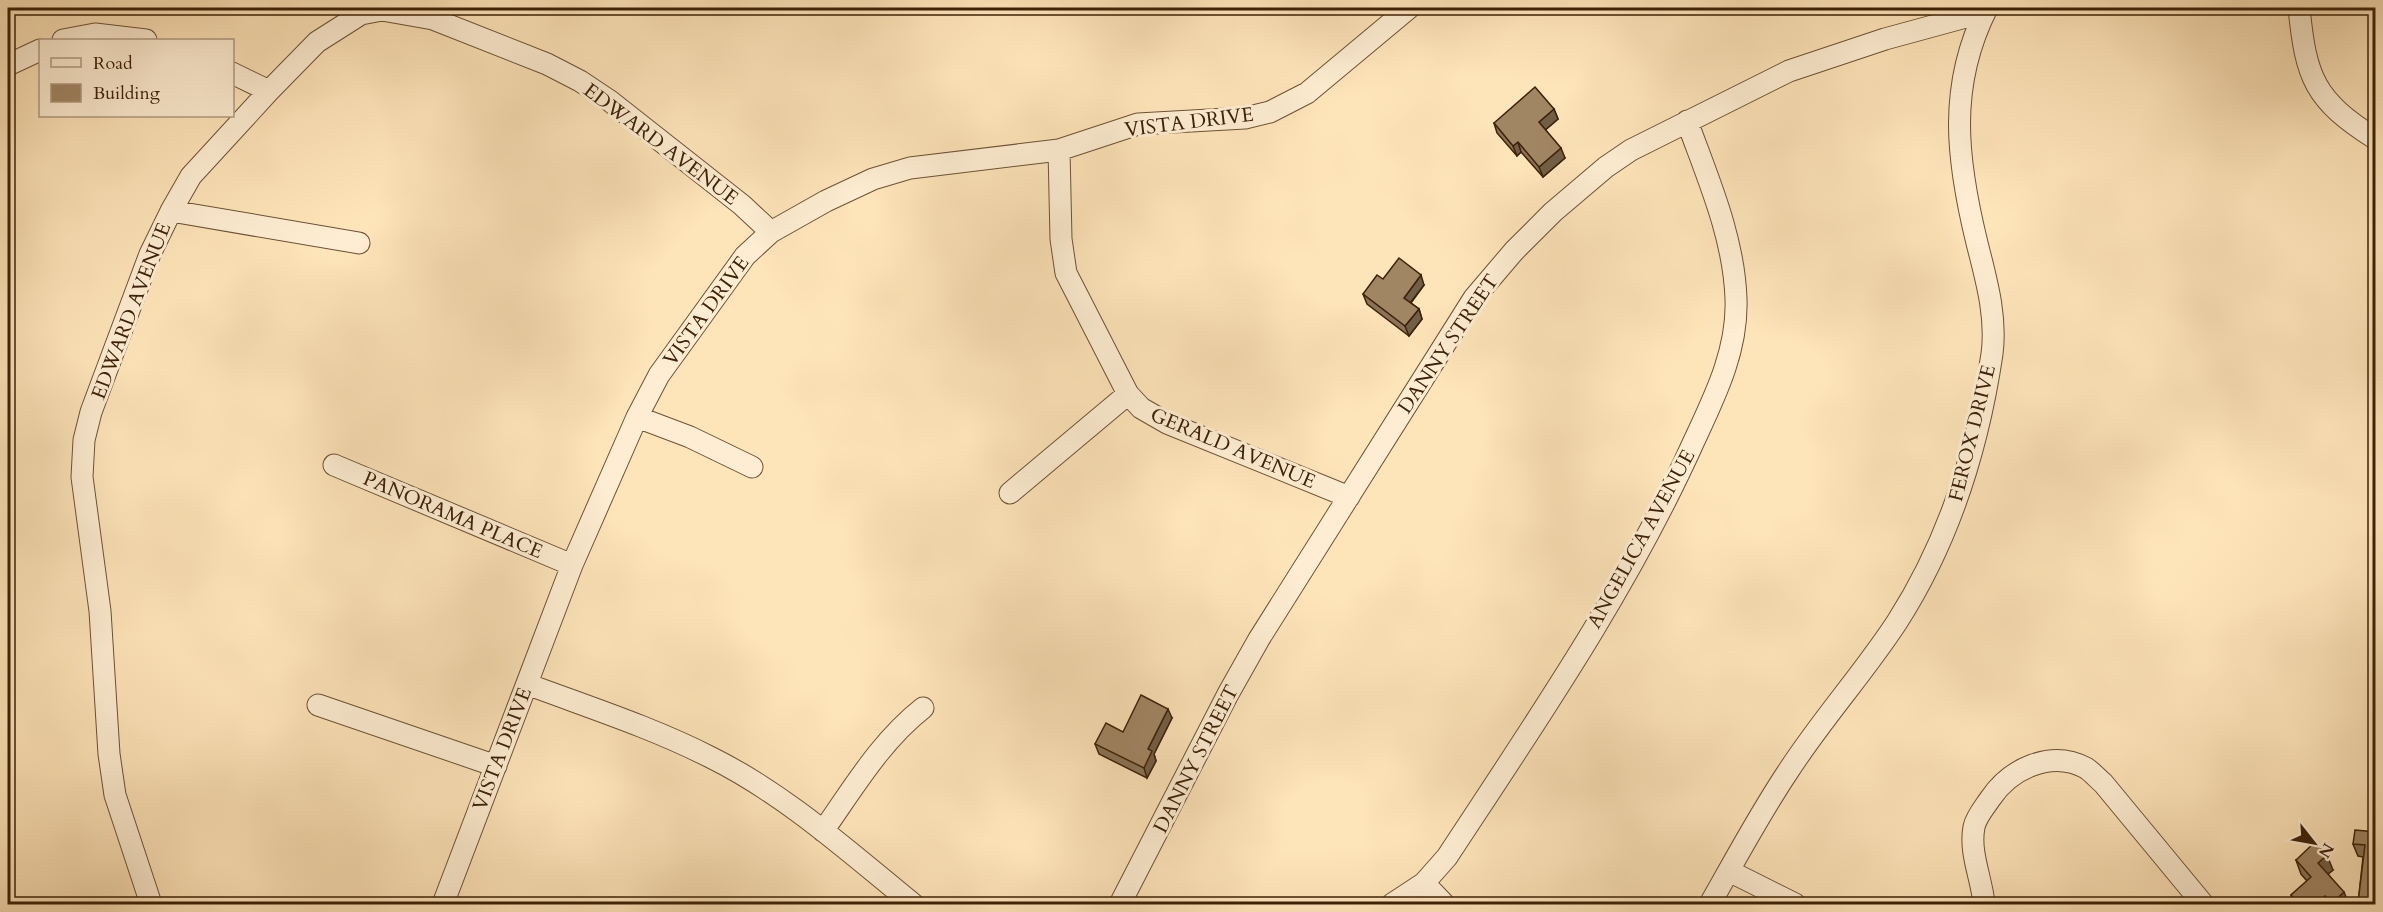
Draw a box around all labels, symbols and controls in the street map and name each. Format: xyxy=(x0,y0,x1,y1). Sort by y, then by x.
legend xyxy=(39,39,234,117)
text: Road xyxy=(93,51,133,76)
street label: EDWARD AVENUE xyxy=(578,77,744,211)
text: Building xyxy=(93,81,161,106)
street label: VISTA DRIVE xyxy=(1123,101,1255,143)
street label: EDWARD AVENUE xyxy=(85,219,177,403)
street label: VISTA DRIVE xyxy=(657,251,755,371)
street label: DANNY STREET xyxy=(1391,269,1505,419)
street label: FEROX DRIVE xyxy=(1942,362,2002,504)
street label: GERALD AVENUE xyxy=(1146,401,1320,495)
street label: ANGELICA AVENUE xyxy=(1581,445,1701,633)
street label: PANORAMA PLACE xyxy=(359,465,547,565)
street label: DANNY STREET xyxy=(1147,680,1245,838)
street label: VISTA DRIVE xyxy=(466,684,538,814)
north arrow xyxy=(2284,813,2344,873)
text: N xyxy=(2313,839,2339,862)

